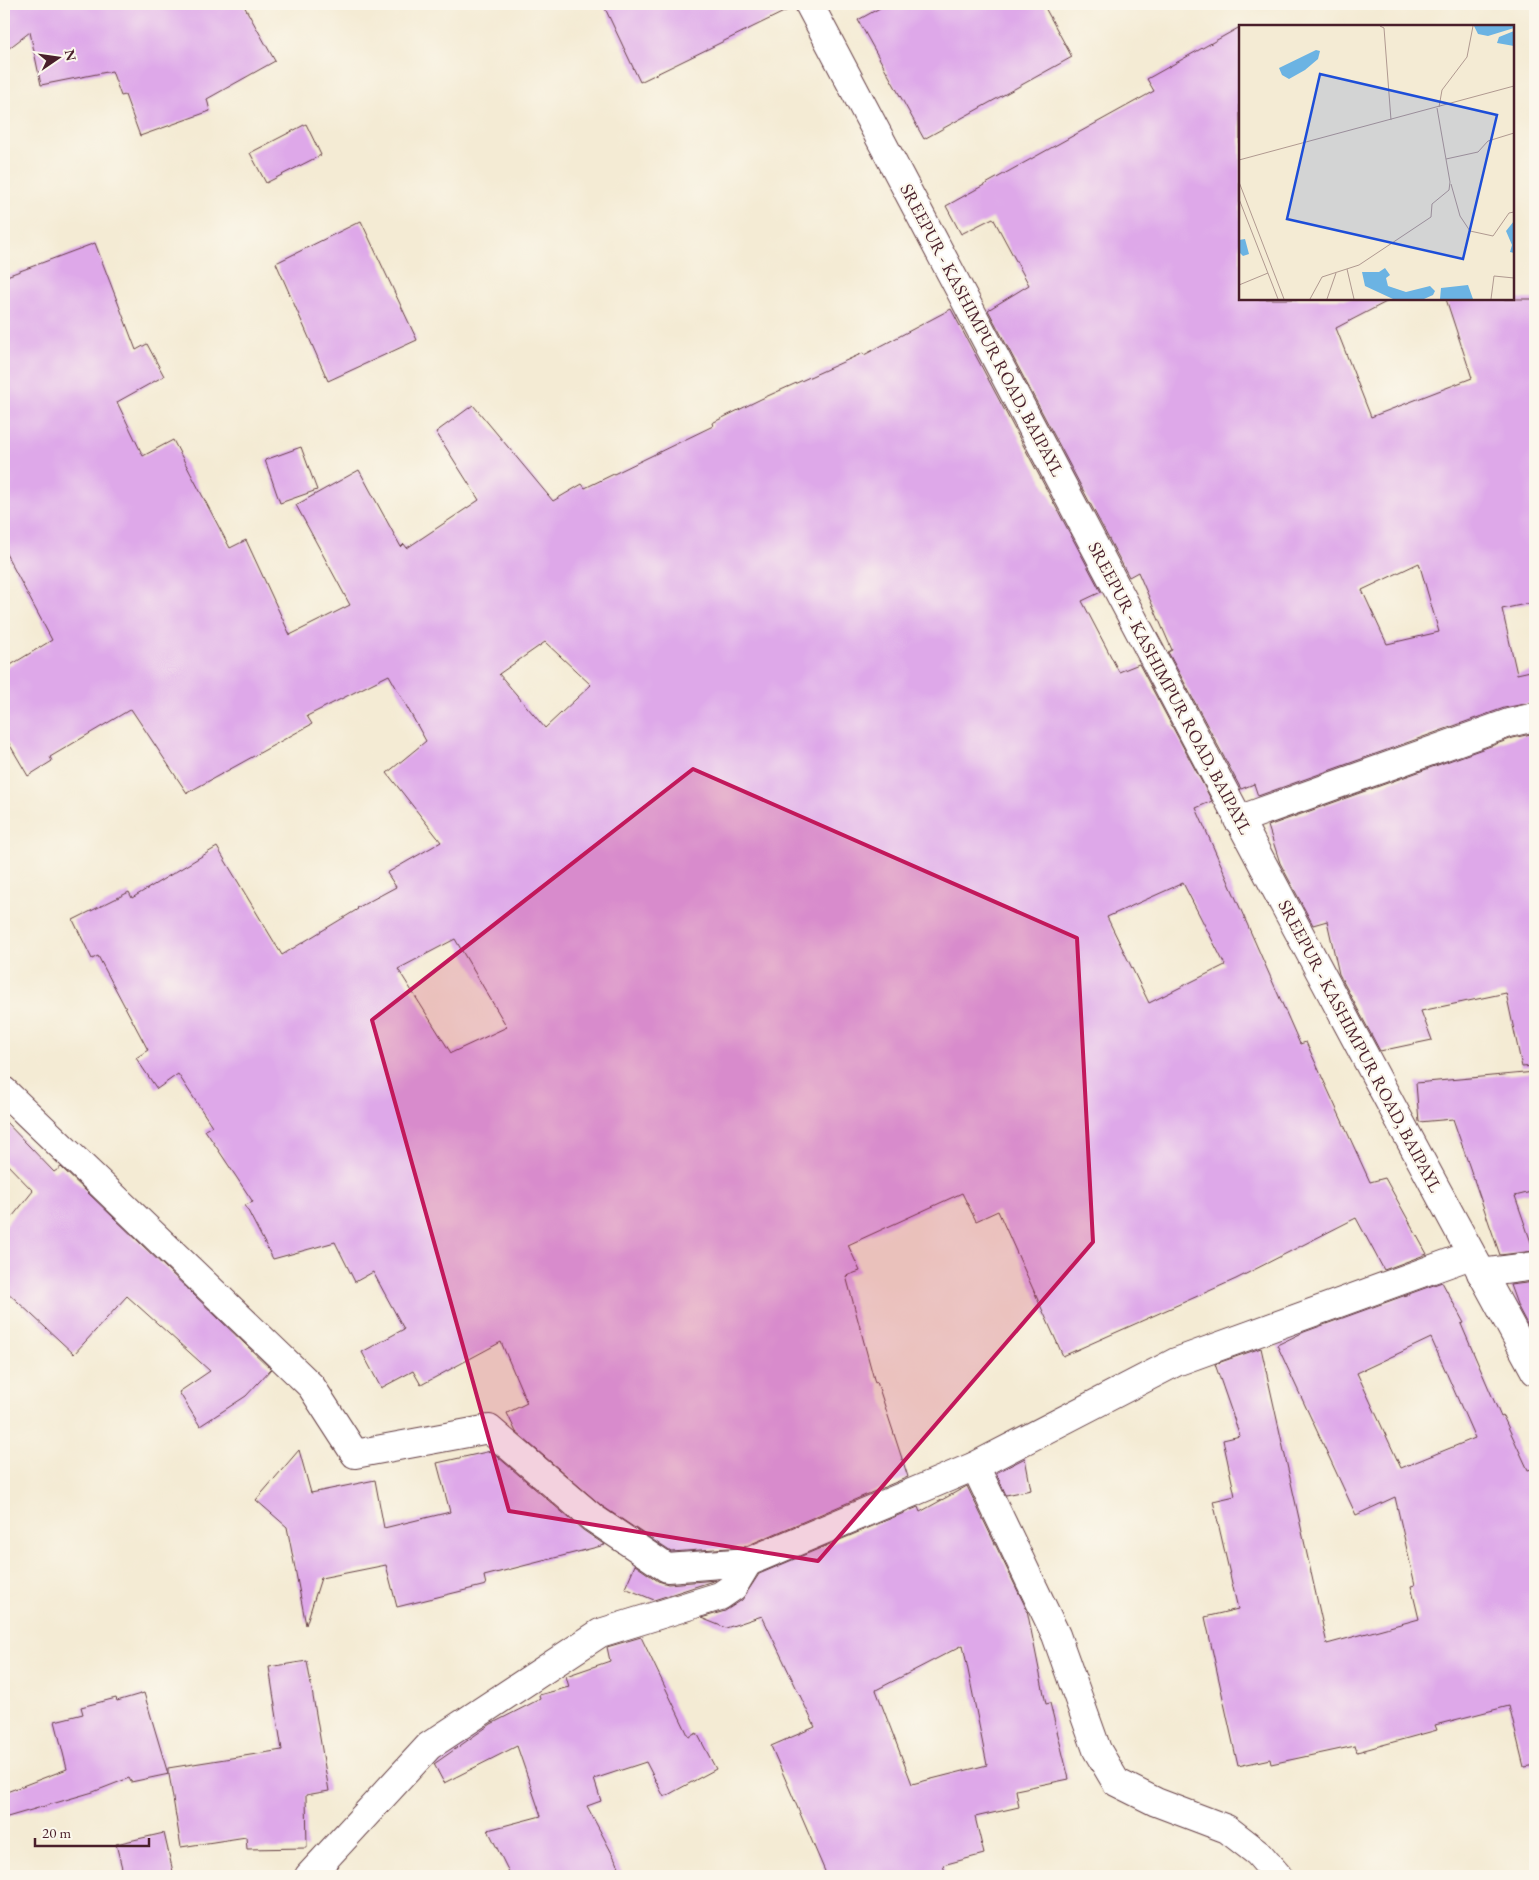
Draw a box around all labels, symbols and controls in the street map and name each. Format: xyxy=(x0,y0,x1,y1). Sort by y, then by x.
inset map xyxy=(1239,25,1514,300)
north arrow xyxy=(32,32,82,82)
text: N xyxy=(61,48,81,63)
street label: SREEPUR - KASHIMPUR ROAD, BAIPAYL xyxy=(895,180,1070,480)
street label: SREEPUR - KASHIMPUR ROAD, BAIPAYL xyxy=(1083,538,1258,838)
street label: SREEPUR - KASHIMPUR ROAD, BAIPAYL xyxy=(1273,896,1448,1196)
scale bar xyxy=(35,1815,149,1847)
text: 20 m xyxy=(42,1823,71,1842)

